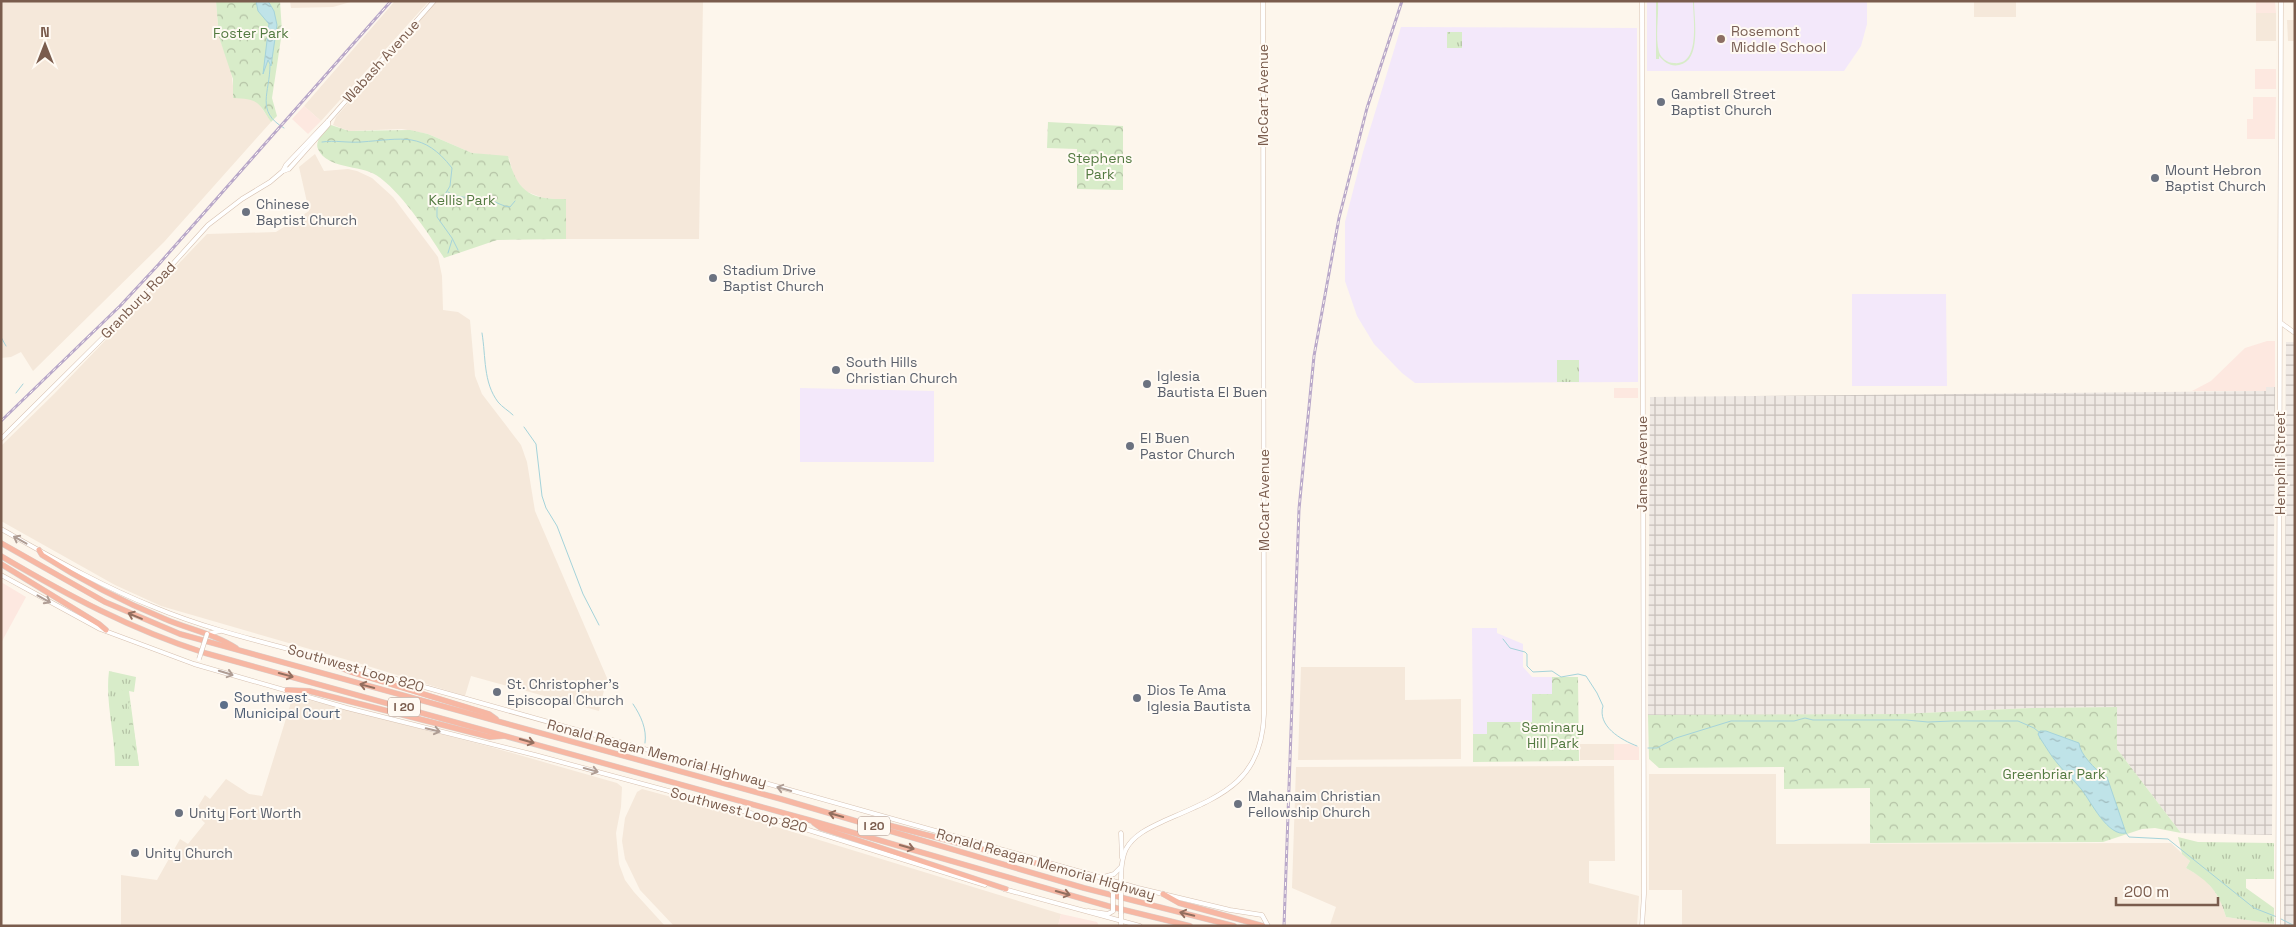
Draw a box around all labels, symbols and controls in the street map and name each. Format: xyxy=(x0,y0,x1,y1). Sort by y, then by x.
street label: Wabash Avenue xyxy=(339,16,423,106)
north arrow xyxy=(20,20,70,70)
place label: Rosemont Middle School xyxy=(1731,22,1826,56)
text: N xyxy=(40,23,50,41)
park label: Foster Park xyxy=(213,24,289,42)
marker: Rosemont Middle School xyxy=(1715,33,1727,45)
street label: McCart Avenue xyxy=(1254,44,1272,146)
place label: Gambrell Street Baptist Church xyxy=(1671,85,1776,119)
marker: Gambrell Street Baptist Church xyxy=(1655,96,1667,108)
park label: Stephens Park xyxy=(1068,149,1132,183)
place label: Mount Hebron Baptist Church xyxy=(2165,161,2266,195)
marker: Mount Hebron Baptist Church xyxy=(2149,172,2161,184)
park label: Kellis Park xyxy=(429,191,496,209)
place label: Chinese Baptist Church xyxy=(256,195,357,229)
marker: Chinese Baptist Church xyxy=(240,206,252,218)
street label: Granbury Road xyxy=(97,258,179,342)
place label: Stadium Drive Baptist Church xyxy=(723,261,824,295)
marker: Stadium Drive Baptist Church xyxy=(707,272,719,284)
place label: South Hills Christian Church xyxy=(846,353,958,387)
marker: South Hills Christian Church xyxy=(830,364,842,376)
place label: Iglesia Bautista El Buen xyxy=(1157,367,1267,401)
marker: Iglesia Bautista El Buen xyxy=(1141,378,1153,390)
street label: Hemphill Street xyxy=(2271,411,2289,515)
street label: James Avenue xyxy=(1633,416,1651,512)
place label: El Buen Pastor Church xyxy=(1140,429,1235,463)
marker: El Buen Pastor Church xyxy=(1124,440,1136,452)
street label: McCart Avenue xyxy=(1255,449,1273,551)
one-way arrow xyxy=(13,534,28,544)
one-way arrow xyxy=(36,594,51,604)
one-way arrow xyxy=(128,610,143,620)
street label: Southwest Loop 820 xyxy=(286,640,426,696)
one-way arrow xyxy=(217,669,233,679)
one-way arrow xyxy=(277,671,293,680)
place label: St. Christopher's Episcopal Church xyxy=(507,675,624,709)
one-way arrow xyxy=(360,680,376,690)
place label: Dios Te Ama Iglesia Bautista xyxy=(1147,681,1251,715)
marker: St. Christopher's Episcopal Church xyxy=(491,686,503,698)
place label: Southwest Municipal Court xyxy=(234,688,341,722)
marker: Dios Te Ama Iglesia Bautista xyxy=(1131,692,1143,704)
road number: I 20 xyxy=(388,698,420,716)
marker: Southwest Municipal Court xyxy=(218,699,230,711)
street label: Ronald Reagan Memorial Highway xyxy=(545,715,769,791)
park label: Seminary Hill Park xyxy=(1522,718,1584,752)
one-way arrow xyxy=(425,726,441,735)
one-way arrow xyxy=(518,737,534,746)
park label: Greenbriar Park xyxy=(2002,765,2106,783)
one-way arrow xyxy=(582,766,598,775)
street label: Southwest Loop 820 xyxy=(669,783,809,837)
one-way arrow xyxy=(777,784,793,794)
place label: Mahanaim Christian Fellowship Church xyxy=(1248,787,1381,821)
marker: Mahanaim Christian Fellowship Church xyxy=(1232,798,1244,810)
place label: Unity Fort Worth xyxy=(189,804,301,822)
marker: Unity Fort Worth xyxy=(173,807,185,819)
one-way arrow xyxy=(828,809,844,819)
road number: I 20 xyxy=(858,816,890,836)
street label: Ronald Reagan Memorial Highway xyxy=(934,824,1158,904)
one-way arrow xyxy=(898,843,914,853)
place label: Unity Church xyxy=(145,844,233,862)
marker: Unity Church xyxy=(129,847,141,859)
scale bar xyxy=(2116,874,2218,906)
text: 200 m xyxy=(2124,882,2169,901)
one-way arrow xyxy=(1054,888,1070,898)
one-way arrow xyxy=(1179,909,1195,918)

